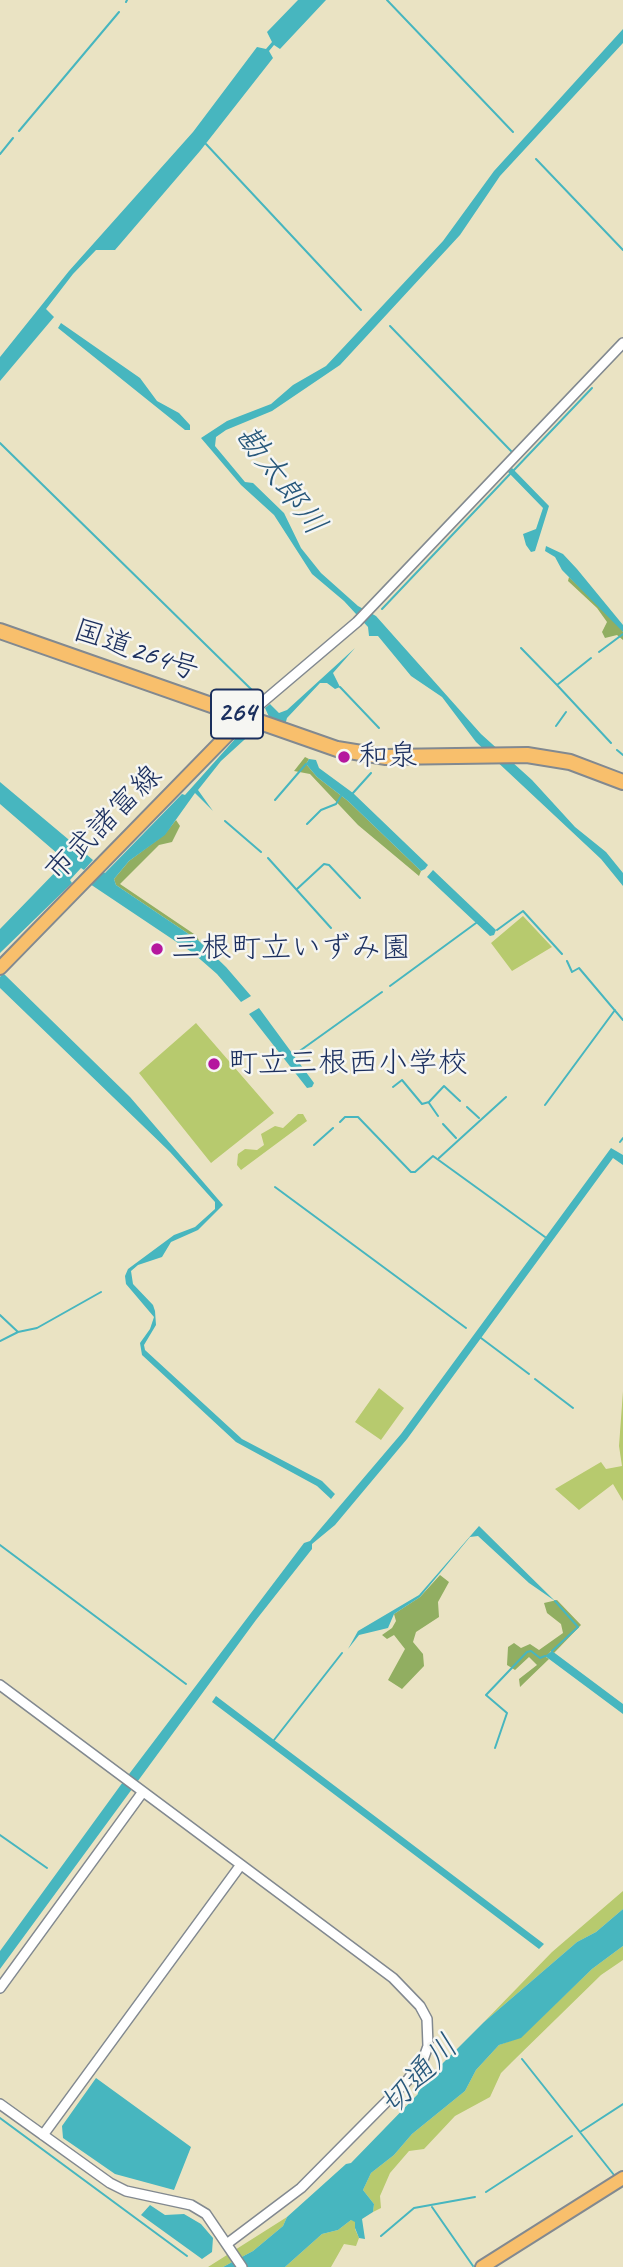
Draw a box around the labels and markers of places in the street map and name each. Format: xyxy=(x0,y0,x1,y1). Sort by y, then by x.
place label: 和泉 xyxy=(358,739,418,775)
marker: 和泉 xyxy=(336,749,352,765)
place label: 三根町立いずみ園 xyxy=(171,931,411,967)
marker: 三根町立いずみ園 xyxy=(149,941,165,957)
place label: 町立三根西小学校 xyxy=(228,1046,468,1082)
marker: 町立三根西小学校 xyxy=(206,1056,222,1072)

